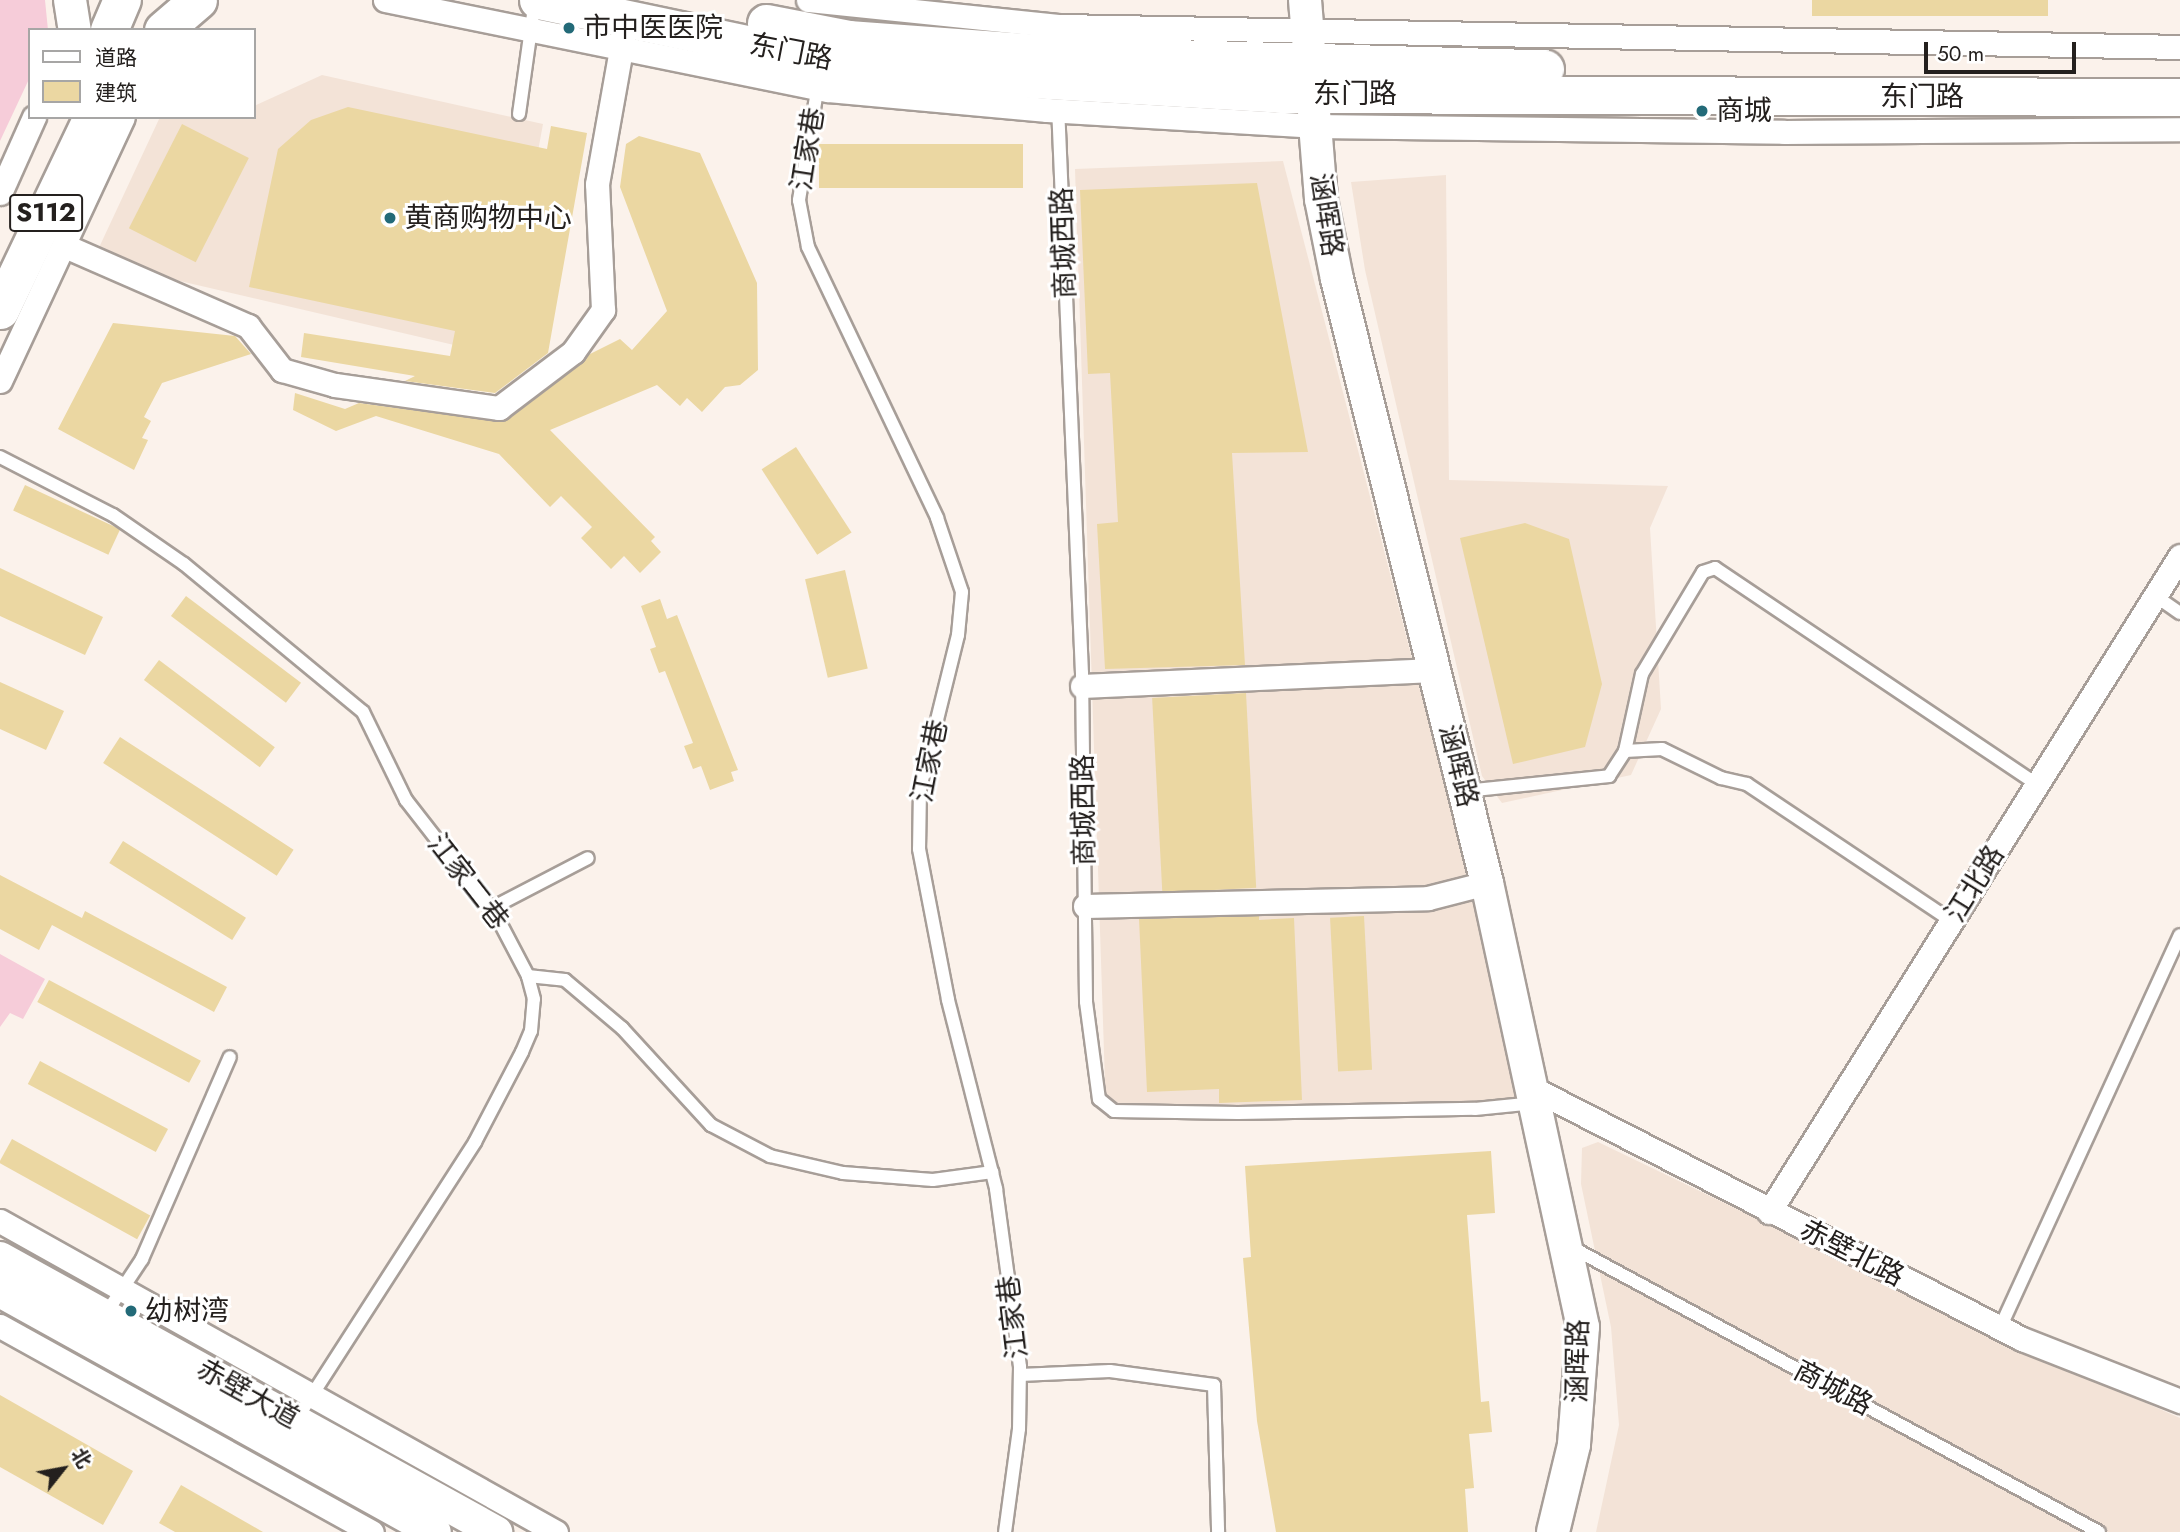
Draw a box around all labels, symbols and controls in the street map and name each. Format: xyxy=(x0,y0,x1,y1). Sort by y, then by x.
place label: 市中医医院 xyxy=(583,11,723,45)
marker: 市中医医院 xyxy=(561,20,577,36)
street label: 东门路 xyxy=(747,27,835,77)
legend xyxy=(28,28,256,119)
scale bar xyxy=(1928,28,2080,72)
text: 50 m xyxy=(1937,39,1984,69)
text: 道路 xyxy=(95,43,137,73)
street label: 东门路 xyxy=(1313,77,1397,111)
text: 建筑 xyxy=(95,78,137,108)
street label: 东门路 xyxy=(1880,80,1964,114)
place label: 商城 xyxy=(1716,94,1772,128)
marker: 商城 xyxy=(1694,103,1710,119)
street label: 江家巷 xyxy=(785,105,831,193)
street label: 涵晖路 xyxy=(1303,171,1349,259)
street label: 商城西路 xyxy=(1045,186,1083,300)
road number: S112 xyxy=(7,190,84,235)
place label: 黄商购物中心 xyxy=(404,201,572,235)
marker: 黄商购物中心 xyxy=(382,210,398,226)
street label: 江家巷 xyxy=(905,717,955,805)
street label: 涵晖路 xyxy=(1432,721,1484,811)
street label: 商城西路 xyxy=(1066,754,1102,866)
street label: 江家二巷 xyxy=(420,828,516,936)
street label: 江北路 xyxy=(1938,839,2012,929)
street label: 赤壁北路 xyxy=(1794,1213,1910,1293)
street label: 江家巷 xyxy=(991,1273,1035,1361)
place label: 幼树湾 xyxy=(145,1294,229,1328)
marker: 幼树湾 xyxy=(123,1303,139,1319)
street label: 涵晖路 xyxy=(1560,1319,1596,1403)
street label: 赤壁大道 xyxy=(191,1352,305,1436)
street label: 商城路 xyxy=(1788,1353,1878,1423)
north arrow xyxy=(28,1434,98,1504)
text: 北 xyxy=(65,1443,98,1473)

